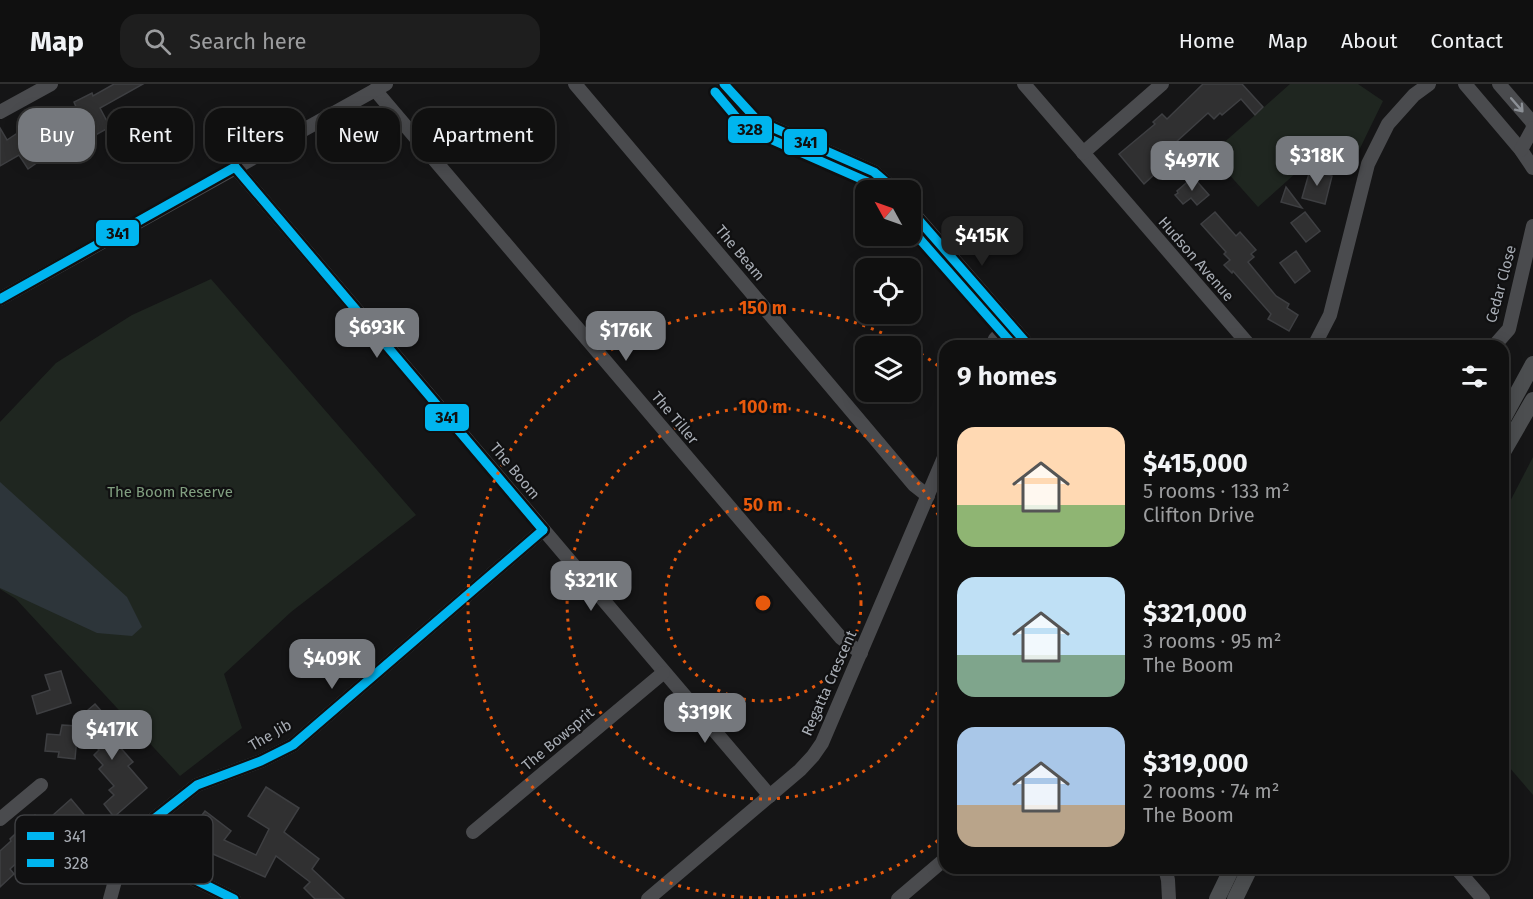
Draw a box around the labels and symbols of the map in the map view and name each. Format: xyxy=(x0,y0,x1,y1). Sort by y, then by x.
one-way arrow xyxy=(1510,97,1524,112)
line badge: 328 xyxy=(727,115,773,144)
text: 328 xyxy=(736,120,763,139)
line badge: 341 xyxy=(783,128,828,156)
text: 341 xyxy=(793,133,818,152)
pin: $318K xyxy=(1275,136,1359,187)
pin: $497K xyxy=(1150,141,1234,192)
north arrow xyxy=(855,180,921,246)
street label: Hudson Avenue xyxy=(1154,213,1238,305)
pin: $415K xyxy=(940,216,1024,267)
line badge: 341 xyxy=(95,219,140,247)
street label: The Beam xyxy=(712,222,768,284)
text: 341 xyxy=(105,224,130,243)
street label: Cedar Close xyxy=(1482,243,1520,325)
text: 150 m xyxy=(739,297,787,319)
pin: $693K xyxy=(335,308,419,359)
pin: $176K xyxy=(584,311,668,362)
street label: The Tiller xyxy=(648,388,702,448)
text: 100 m xyxy=(739,396,787,418)
line badge: 341 xyxy=(424,403,470,432)
text: 341 xyxy=(434,408,459,427)
street label: The Boom xyxy=(486,439,544,503)
park label: The Boom Reserve xyxy=(107,483,233,501)
text: 50 m xyxy=(743,494,783,516)
pin: $321K xyxy=(549,561,633,612)
centre of rings xyxy=(753,593,773,613)
street label: Regatta Crescent xyxy=(798,627,861,739)
pin: $409K xyxy=(290,639,374,690)
pin: $319K xyxy=(663,693,747,744)
street label: The Bowsprit xyxy=(518,703,598,774)
pin: $417K xyxy=(70,710,154,761)
street label: The Jib xyxy=(245,716,295,754)
legend xyxy=(15,815,213,884)
text: 341 xyxy=(64,827,86,846)
text: 328 xyxy=(64,854,89,873)

